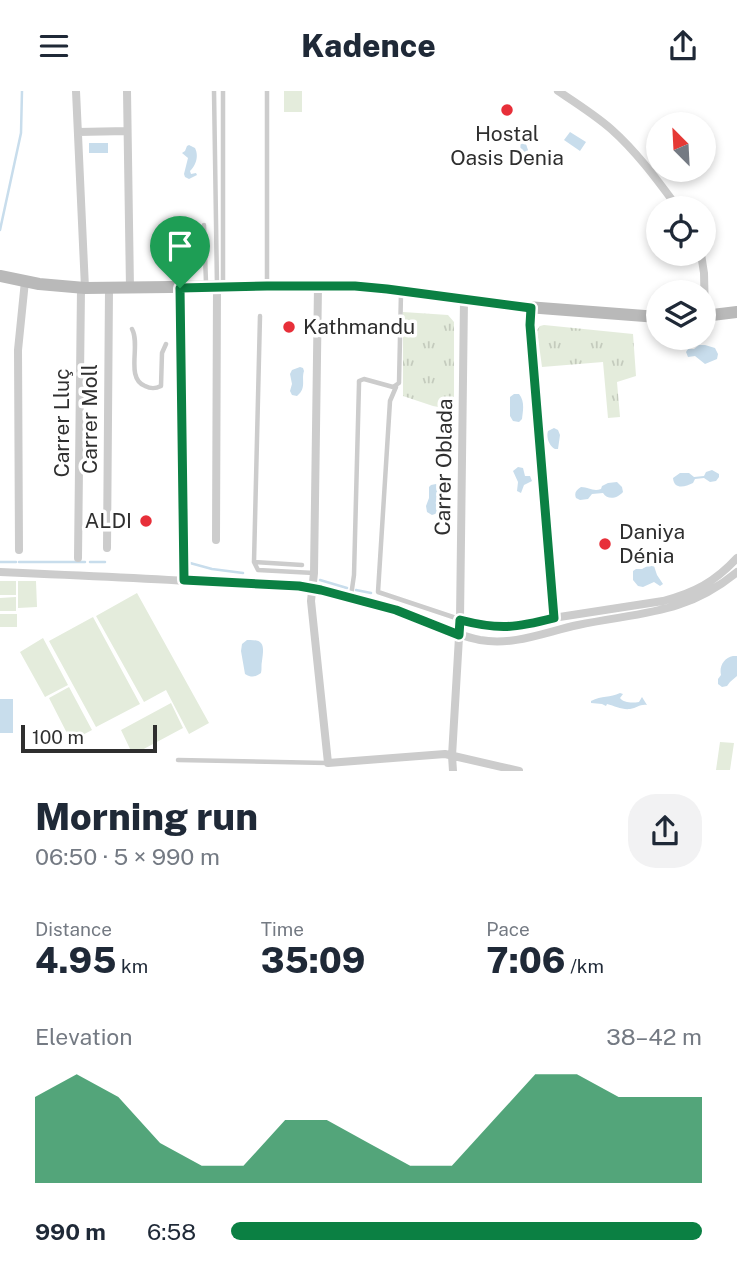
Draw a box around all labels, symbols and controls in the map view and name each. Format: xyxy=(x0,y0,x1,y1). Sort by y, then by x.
icon: menu xyxy=(35,27,73,65)
text: Kadence xyxy=(301,27,436,64)
icon: share xyxy=(664,27,702,65)
marker: Hostal Oasis Denia xyxy=(499,102,515,118)
north arrow xyxy=(646,112,716,182)
map controls xyxy=(646,112,716,350)
place label: Hostal Oasis Denia xyxy=(450,121,564,170)
button: locate xyxy=(646,196,716,266)
pin xyxy=(150,216,210,288)
icon: arrive xyxy=(161,227,199,265)
button: layers xyxy=(646,280,716,350)
place label: Kathmandu xyxy=(303,314,415,339)
marker: Kathmandu xyxy=(281,319,297,335)
street label: Carrer Moll xyxy=(77,364,102,474)
street label: Carrer Lluç xyxy=(49,368,74,478)
street label: Carrer Oblada xyxy=(430,398,457,536)
place label: ALDI xyxy=(84,508,132,533)
marker: ALDI xyxy=(138,513,154,529)
place label: Daniya Dénia xyxy=(619,519,685,568)
marker: Daniya Dénia xyxy=(597,536,613,552)
scale bar xyxy=(21,722,158,753)
text: 100 m xyxy=(32,726,84,748)
text: Morning run xyxy=(35,794,258,839)
button: share xyxy=(628,794,702,868)
text: 06:50 · 5 × 990 m xyxy=(35,843,220,870)
text: Distance xyxy=(35,918,112,940)
text: Time xyxy=(261,918,304,940)
text: Pace xyxy=(486,918,530,940)
text: 4.95 xyxy=(35,940,116,981)
text: 35:09 xyxy=(261,940,365,981)
text: 7:06 xyxy=(486,940,566,981)
text: km xyxy=(116,955,148,977)
text: /km xyxy=(566,955,604,977)
text: Elevation xyxy=(35,1023,133,1050)
text: 38–42 m xyxy=(606,1023,702,1050)
text: 990 m xyxy=(35,1218,106,1245)
text: 6:58 xyxy=(147,1218,196,1245)

